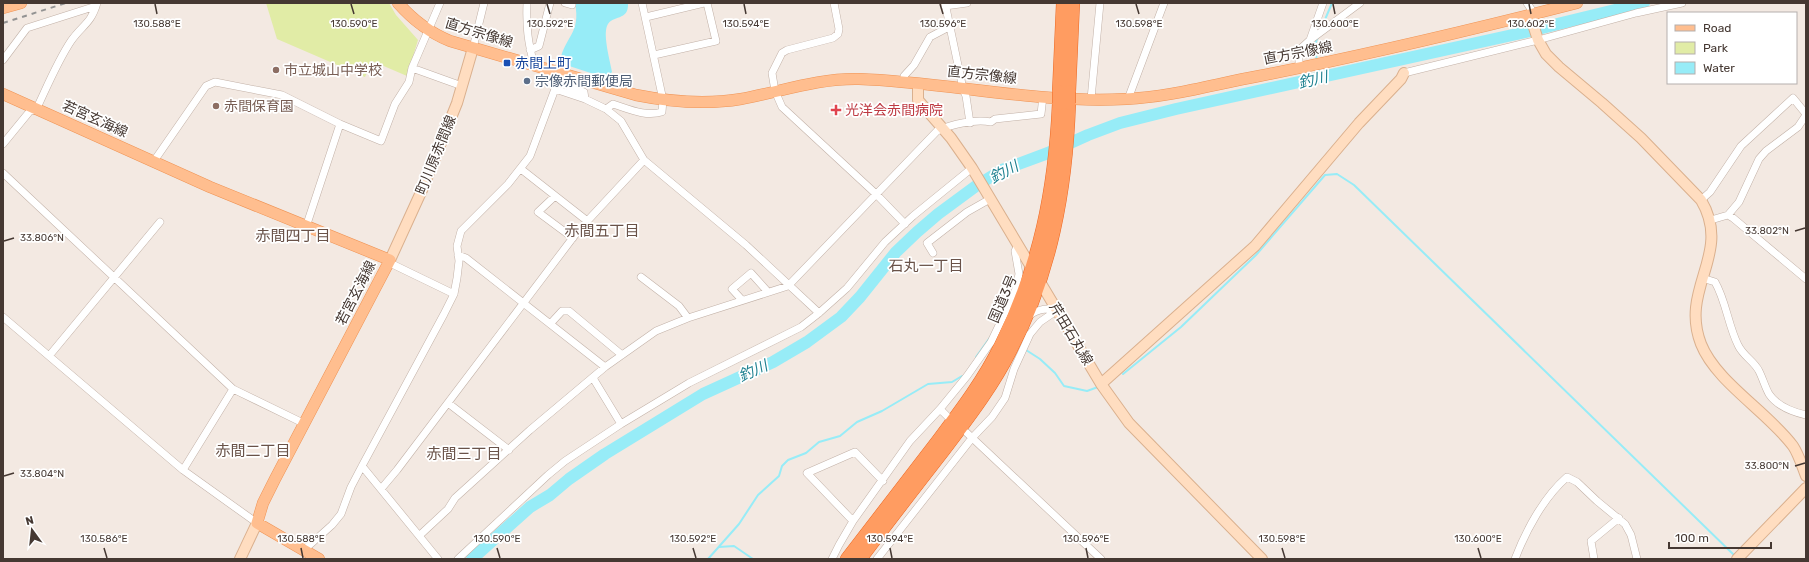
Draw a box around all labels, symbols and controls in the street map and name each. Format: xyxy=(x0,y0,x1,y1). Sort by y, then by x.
legend xyxy=(1667,12,1797,84)
street label: 直方宗像線 xyxy=(443,15,515,51)
text: 130.588°E xyxy=(133,18,181,30)
text: 130.590°E xyxy=(330,18,378,30)
text: 130.592°E xyxy=(527,18,573,30)
text: 130.594°E xyxy=(723,18,769,30)
text: 130.596°E xyxy=(920,18,966,30)
text: 130.598°E xyxy=(1115,18,1163,30)
text: 130.600°E xyxy=(1311,18,1359,30)
text: 130.602°E xyxy=(1507,18,1555,30)
text: Road xyxy=(1703,21,1731,35)
street label: 直方宗像線 xyxy=(1262,38,1334,68)
text: Park xyxy=(1703,41,1729,55)
place label: 赤間上町 xyxy=(515,55,571,72)
marker: 赤間上町 xyxy=(502,58,512,68)
text: Water xyxy=(1703,61,1735,75)
place label: 市立城山中学校 xyxy=(284,62,382,79)
street label: 直方宗像線 xyxy=(946,63,1018,87)
marker: 市立城山中学校 xyxy=(271,65,281,75)
water label: 釣川 xyxy=(1296,67,1332,92)
place label: 宗像赤間郵便局 xyxy=(535,73,633,90)
marker: 宗像赤間郵便局 xyxy=(522,76,532,86)
street label: 若宮玄海線 xyxy=(60,97,130,141)
place label: 赤間保育園 xyxy=(224,98,294,115)
marker: 赤間保育園 xyxy=(211,101,221,111)
place label: 光洋会赤間病院 xyxy=(845,102,943,119)
marker: 光洋会赤間病院 xyxy=(830,104,842,116)
street label: 町川原赤間線 xyxy=(412,113,460,197)
water label: 釣川 xyxy=(987,156,1023,187)
district label: 赤間五丁目 xyxy=(564,222,640,240)
text: 33.802°N xyxy=(1745,225,1789,237)
district label: 赤間四丁目 xyxy=(255,227,331,245)
text: 33.806°N xyxy=(20,232,64,244)
district label: 石丸一丁目 xyxy=(888,257,964,275)
street label: 若宮玄海線 xyxy=(333,258,379,328)
street label: 国道3号 xyxy=(985,272,1021,326)
street label: 芹田石丸線 xyxy=(1046,300,1096,368)
water label: 釣川 xyxy=(736,356,772,385)
district label: 赤間二丁目 xyxy=(215,442,291,460)
district label: 赤間三丁目 xyxy=(426,445,502,463)
text: 33.800°N xyxy=(1745,460,1789,472)
text: 33.804°N xyxy=(20,468,64,480)
north arrow xyxy=(12,510,52,550)
text: N xyxy=(24,513,35,528)
scale bar xyxy=(1669,524,1771,550)
text: 100 m xyxy=(1675,531,1709,545)
text: 130.586°E xyxy=(80,533,128,545)
text: 130.588°E xyxy=(277,533,325,545)
text: 130.590°E xyxy=(473,533,521,545)
text: 130.592°E xyxy=(670,533,716,545)
text: 130.594°E xyxy=(867,533,913,545)
text: 130.596°E xyxy=(1063,533,1109,545)
text: 130.598°E xyxy=(1258,533,1306,545)
text: 130.600°E xyxy=(1454,533,1502,545)

